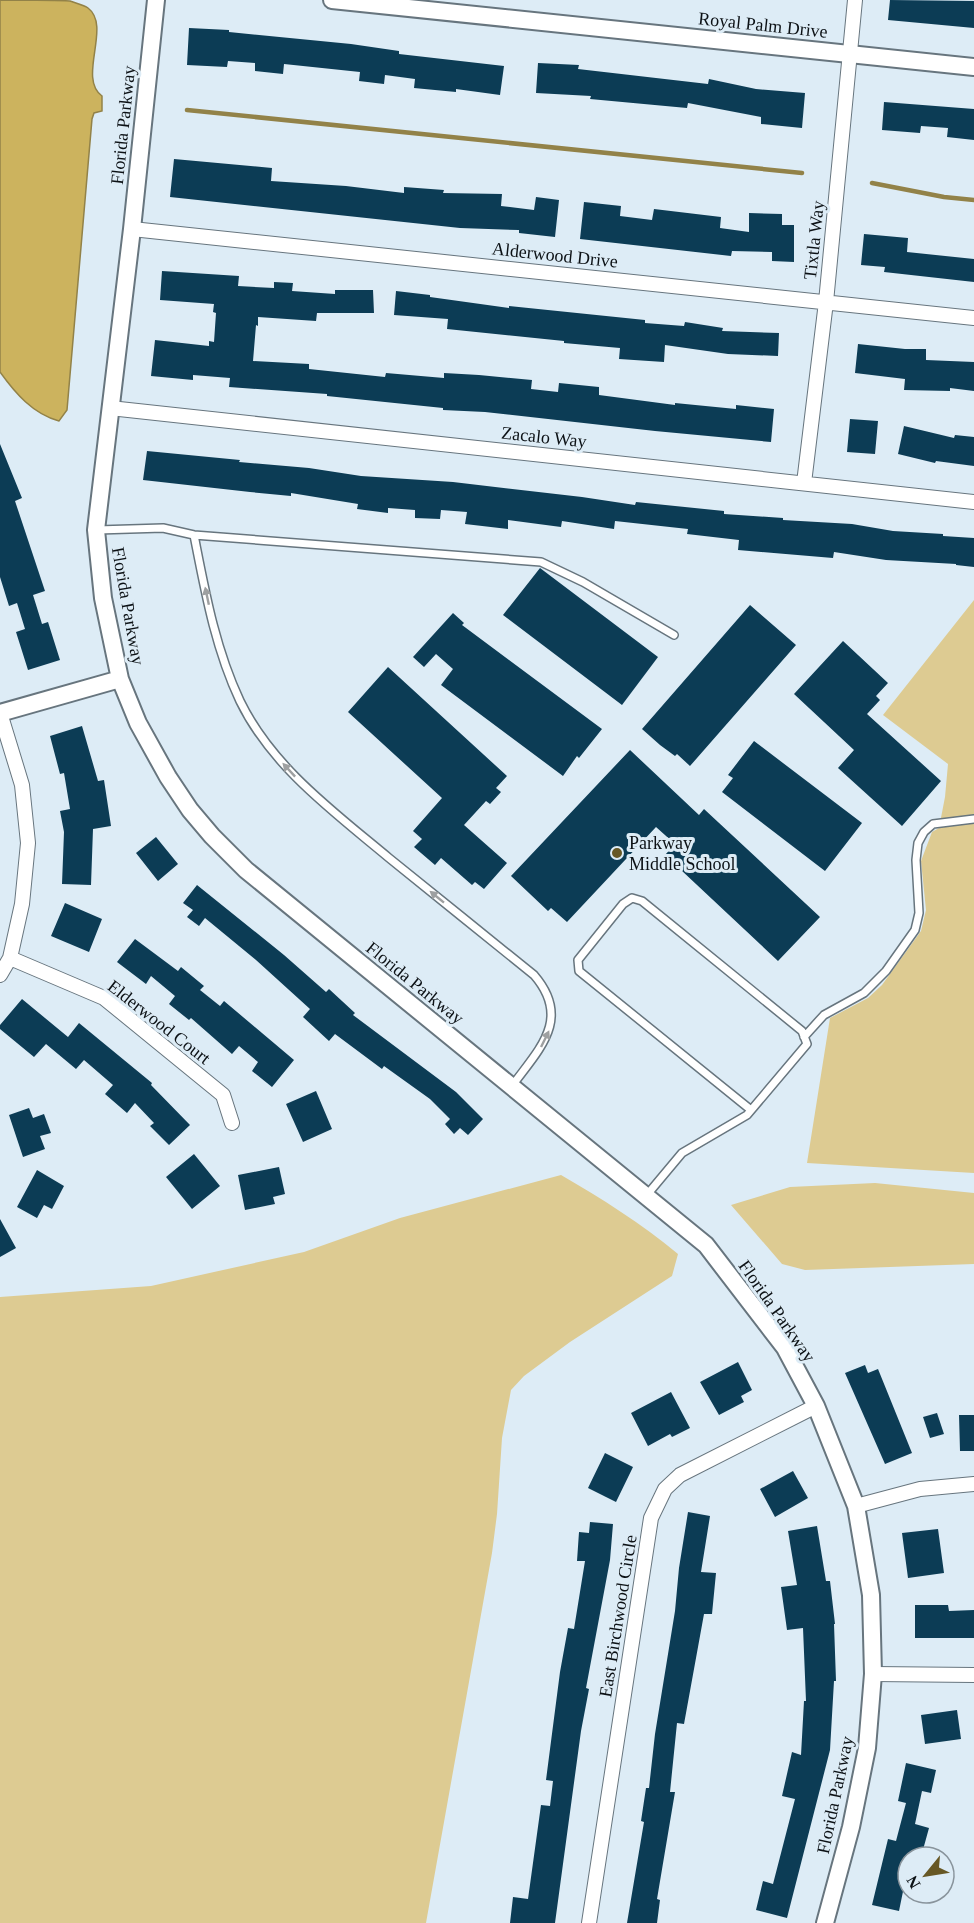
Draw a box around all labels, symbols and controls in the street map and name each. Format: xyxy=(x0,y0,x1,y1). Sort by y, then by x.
street label: Royal Palm Drive xyxy=(697,8,829,42)
street label: Florida Parkway xyxy=(107,65,139,185)
street label: Tixtla Way xyxy=(800,200,828,280)
street label: Alderwood Drive xyxy=(491,238,619,272)
street label: Zacalo Way xyxy=(500,423,588,451)
street label: Florida Parkway xyxy=(108,545,148,667)
one-way arrow xyxy=(201,587,211,606)
one-way arrow xyxy=(282,762,296,777)
place label: Parkway Middle School xyxy=(629,833,736,874)
marker: Parkway Middle School xyxy=(610,846,624,860)
one-way arrow xyxy=(429,890,445,903)
street label: Florida Parkway xyxy=(362,938,468,1028)
street label: Elderwood Court xyxy=(104,976,214,1068)
one-way arrow xyxy=(540,1030,550,1047)
street label: Florida Parkway xyxy=(735,1256,819,1366)
street label: East Birchwood Circle xyxy=(595,1533,641,1699)
street label: Florida Parkway xyxy=(813,1734,857,1856)
north arrow xyxy=(896,1845,956,1905)
text: N xyxy=(903,1873,924,1892)

